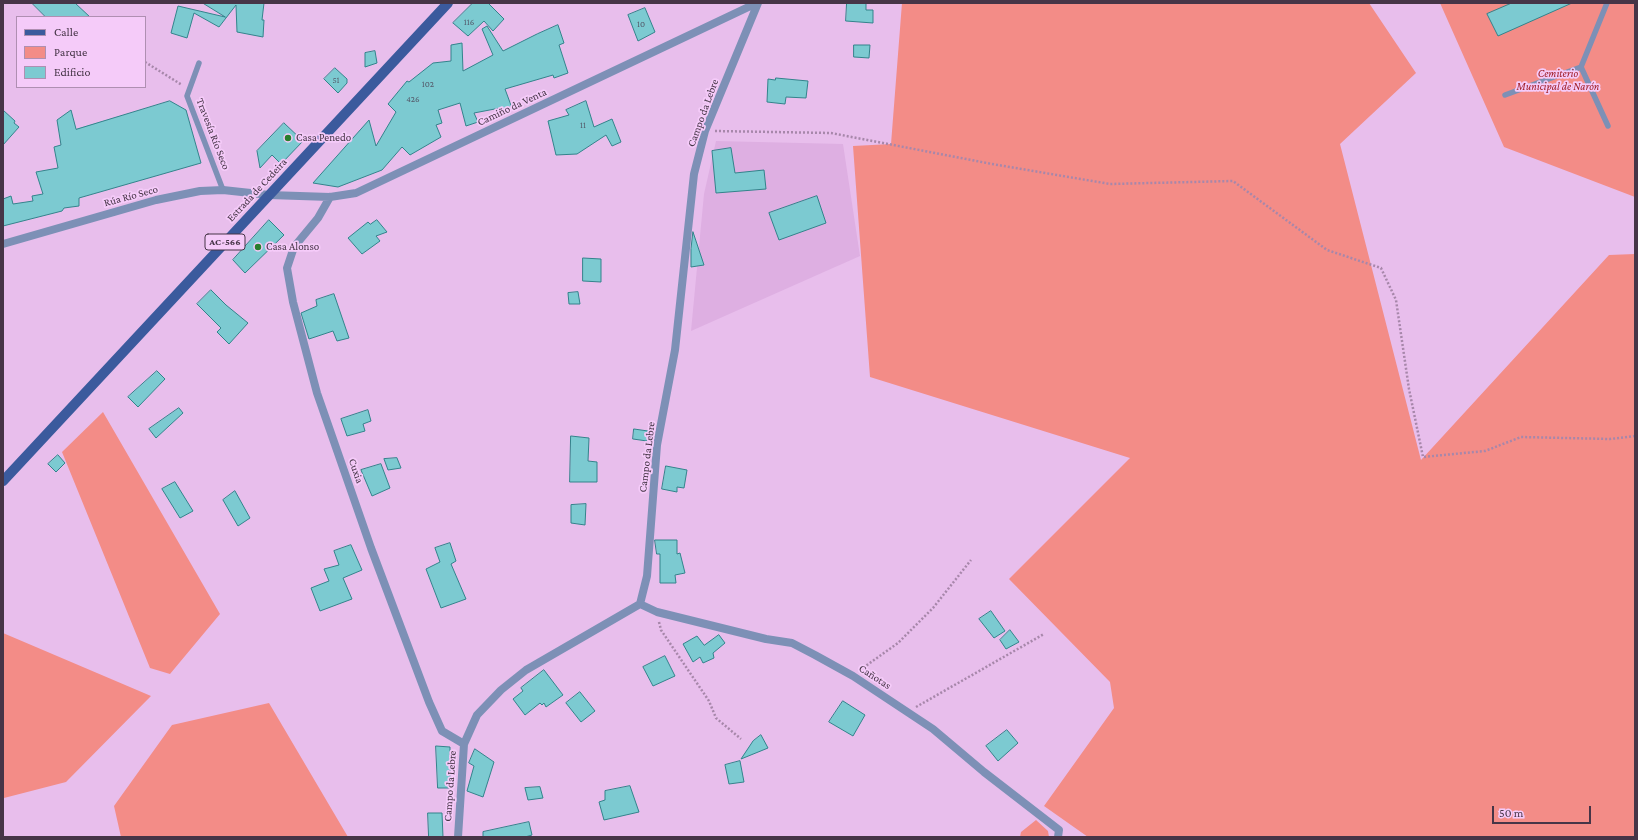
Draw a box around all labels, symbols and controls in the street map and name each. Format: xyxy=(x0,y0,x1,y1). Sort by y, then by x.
legend xyxy=(16,16,146,88)
house number: 116 xyxy=(464,17,474,27)
house number: 10 xyxy=(637,19,645,29)
text: Calle xyxy=(54,25,78,39)
text: Parque xyxy=(54,45,87,59)
text: Edificio xyxy=(54,65,90,79)
park label: Cemiterio Municipal de Narón xyxy=(1517,67,1599,93)
house number: 51 xyxy=(332,75,340,85)
street label: Campo da Lebre xyxy=(685,77,721,149)
house number: 102 xyxy=(422,79,434,89)
street label: Camiño da Venta xyxy=(475,85,549,129)
house number: 426 xyxy=(406,94,420,104)
street label: Travesía Río Seco xyxy=(193,96,233,172)
house number: 11 xyxy=(580,120,586,130)
place label: Casa Penedo xyxy=(296,131,351,145)
marker: Casa Penedo xyxy=(283,133,293,143)
street label: Estrada de Cedeira xyxy=(224,156,290,224)
street label: Rúa Río Seco xyxy=(103,182,159,210)
road number: AC-566 xyxy=(205,234,245,250)
place label: Casa Alonso xyxy=(266,240,319,254)
marker: Casa Alonso xyxy=(253,242,263,252)
street label: Campo da Lebre xyxy=(636,421,658,493)
street label: Cuxia xyxy=(346,457,366,485)
street label: Cañotas xyxy=(856,662,894,692)
street label: Campo da Lebre xyxy=(441,750,459,822)
scale bar xyxy=(1494,798,1593,824)
text: 50 m xyxy=(1499,806,1523,820)

